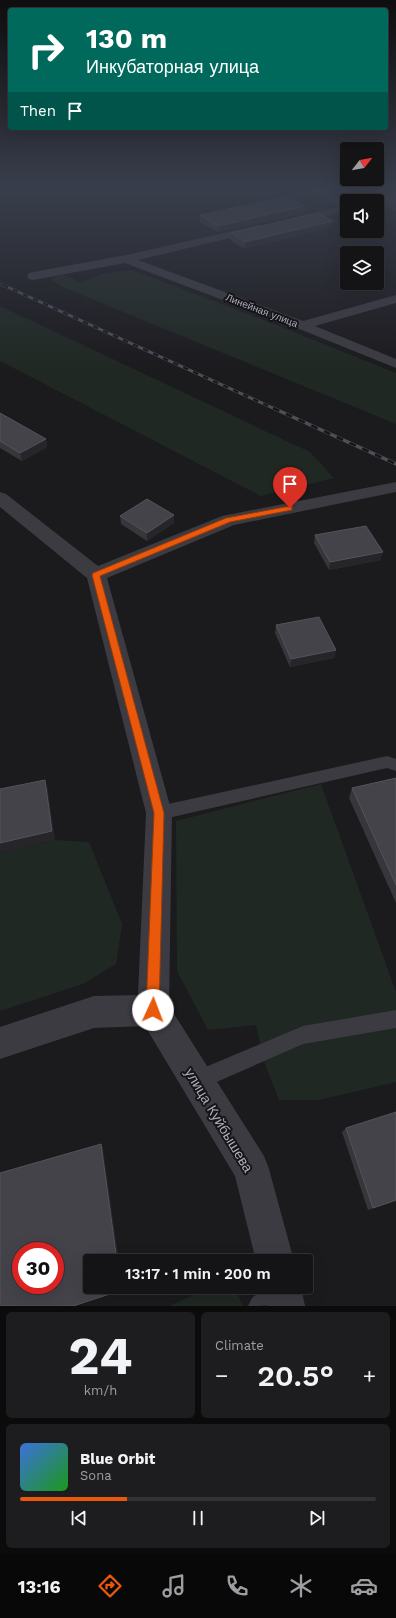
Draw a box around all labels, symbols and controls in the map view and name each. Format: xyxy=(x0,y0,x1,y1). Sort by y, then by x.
text: 130 m xyxy=(86,22,167,55)
icon: right xyxy=(20,24,72,76)
text: Инкубаторная улица xyxy=(86,56,259,77)
icon: arrive xyxy=(64,100,86,122)
text: Then xyxy=(20,102,56,120)
north arrow xyxy=(340,142,384,186)
map controls xyxy=(340,142,384,290)
button: sound xyxy=(340,194,384,238)
button: layers xyxy=(340,246,384,290)
street label: Линейная улица xyxy=(224,292,300,329)
pin xyxy=(273,467,307,508)
icon: arrive xyxy=(279,473,301,495)
position arrow xyxy=(132,989,174,1031)
street label: улица Куйбышева xyxy=(182,1065,256,1175)
speed limit sign: 30 xyxy=(12,1242,64,1294)
text: 13:17 · 1 min · 200 m xyxy=(125,1265,271,1283)
text: 24 xyxy=(69,1326,132,1387)
text: Climate xyxy=(215,1338,264,1353)
text: 20.5° xyxy=(257,1358,334,1393)
text: − xyxy=(215,1363,228,1388)
text: + xyxy=(363,1363,376,1388)
text: km/h xyxy=(84,1383,117,1398)
text: Blue Orbit xyxy=(80,1450,155,1468)
text: Sona xyxy=(80,1468,112,1483)
icon: previous xyxy=(68,1507,90,1529)
icon: pause xyxy=(187,1507,209,1529)
icon: next xyxy=(306,1507,328,1529)
icon: directions xyxy=(96,1572,124,1600)
icon: music xyxy=(160,1572,188,1600)
icon: phone xyxy=(223,1572,251,1600)
icon: climate xyxy=(287,1572,315,1600)
icon: car xyxy=(350,1572,378,1600)
text: 13:16 xyxy=(18,1576,60,1597)

